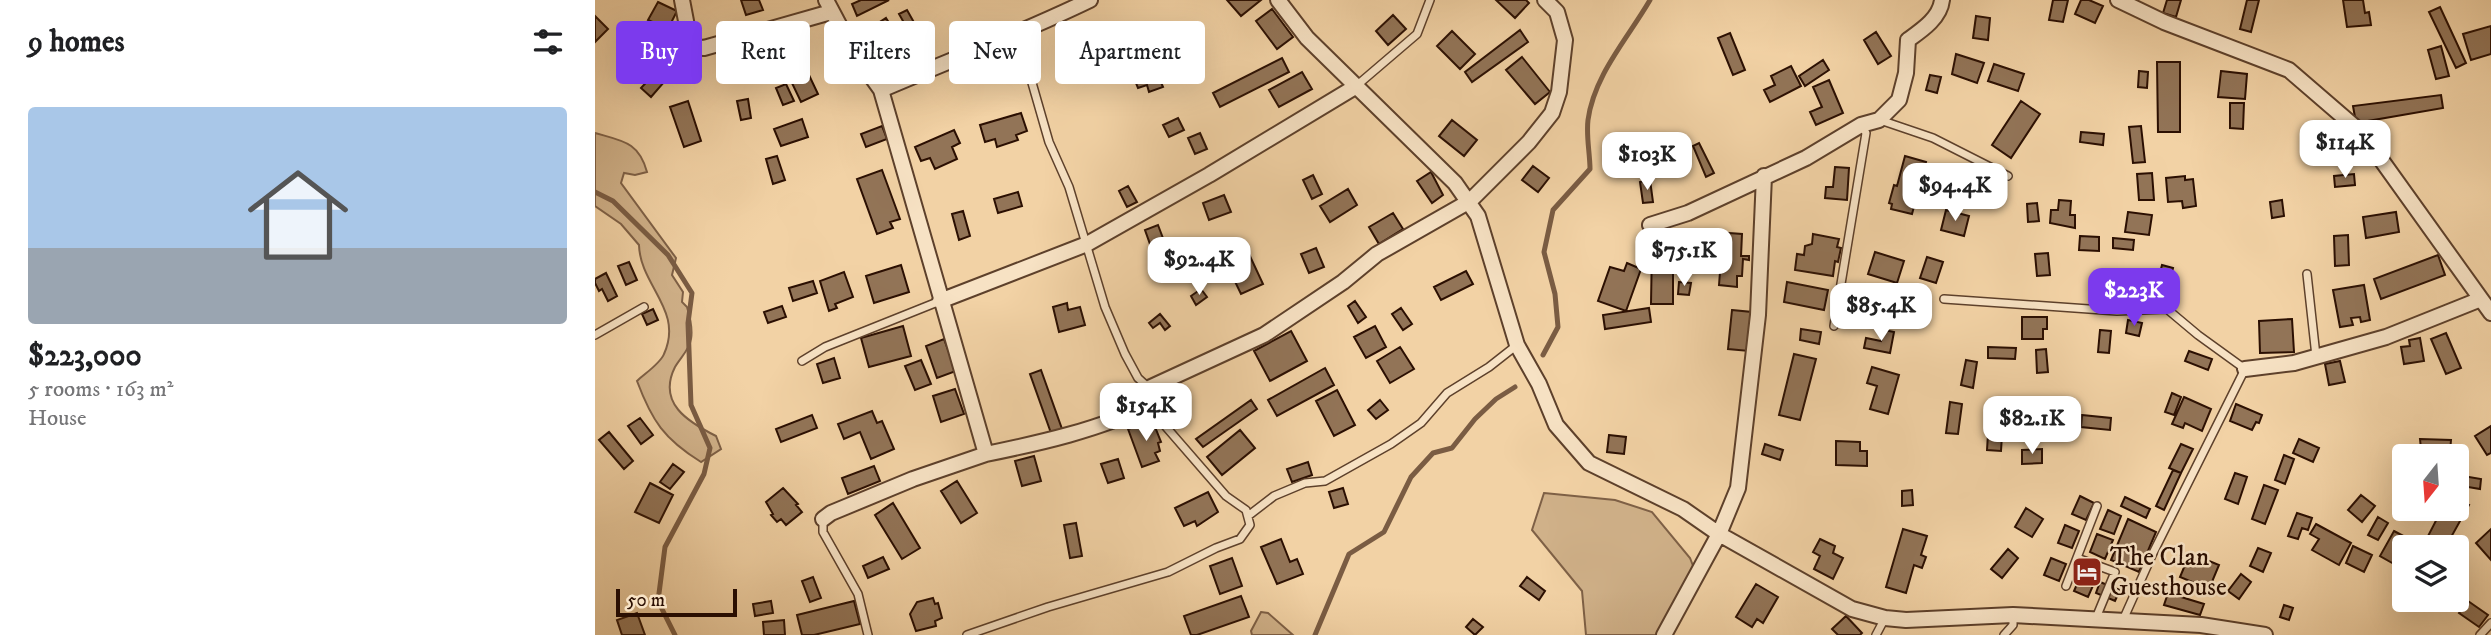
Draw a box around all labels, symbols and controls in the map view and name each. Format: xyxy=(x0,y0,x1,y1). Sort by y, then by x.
chip: Buy xyxy=(616,21,702,84)
chip: Rent xyxy=(716,21,810,84)
chip: Filters xyxy=(824,21,935,84)
chip: New xyxy=(949,21,1041,84)
chip: Apartment xyxy=(1055,21,1205,84)
icon: filters xyxy=(529,23,567,61)
text: 9 homes xyxy=(28,24,125,61)
pin: $114K xyxy=(2296,120,2394,180)
text: $114K xyxy=(2316,128,2374,157)
pin: $103K xyxy=(1598,132,1696,192)
text: $103K xyxy=(1618,140,1676,169)
icon: home xyxy=(235,152,361,278)
pin: $94.4K xyxy=(1898,164,2012,223)
text: $94.4K xyxy=(1919,171,1991,200)
pin: $75.1K xyxy=(1627,229,1741,288)
text: $75.1K xyxy=(1651,236,1717,265)
pin: $92.4K xyxy=(1142,238,1256,297)
text: $92.4K xyxy=(1164,245,1234,274)
pin: $223K xyxy=(2085,268,2183,328)
text: $223K xyxy=(2104,276,2164,305)
pin: $85.4K xyxy=(1824,284,1938,343)
text: $85.4K xyxy=(1846,291,1916,320)
text: $223,000 xyxy=(28,338,142,375)
text: 5 rooms · 163 m² xyxy=(28,375,174,404)
pin: $154K xyxy=(1097,384,1195,443)
text: $154K xyxy=(1116,391,1176,420)
pin: $82.1K xyxy=(1975,396,2089,456)
text: House xyxy=(28,404,86,433)
text: $82.1K xyxy=(1999,404,2065,433)
north arrow xyxy=(2392,444,2469,522)
map controls xyxy=(2392,444,2469,612)
button: layers xyxy=(2392,535,2469,612)
place label: The Clan Guesthouse xyxy=(2110,541,2227,604)
hotel icon: The Clan Guesthouse xyxy=(2070,555,2104,589)
scale bar xyxy=(616,586,737,618)
text: 50 m xyxy=(627,589,665,612)

